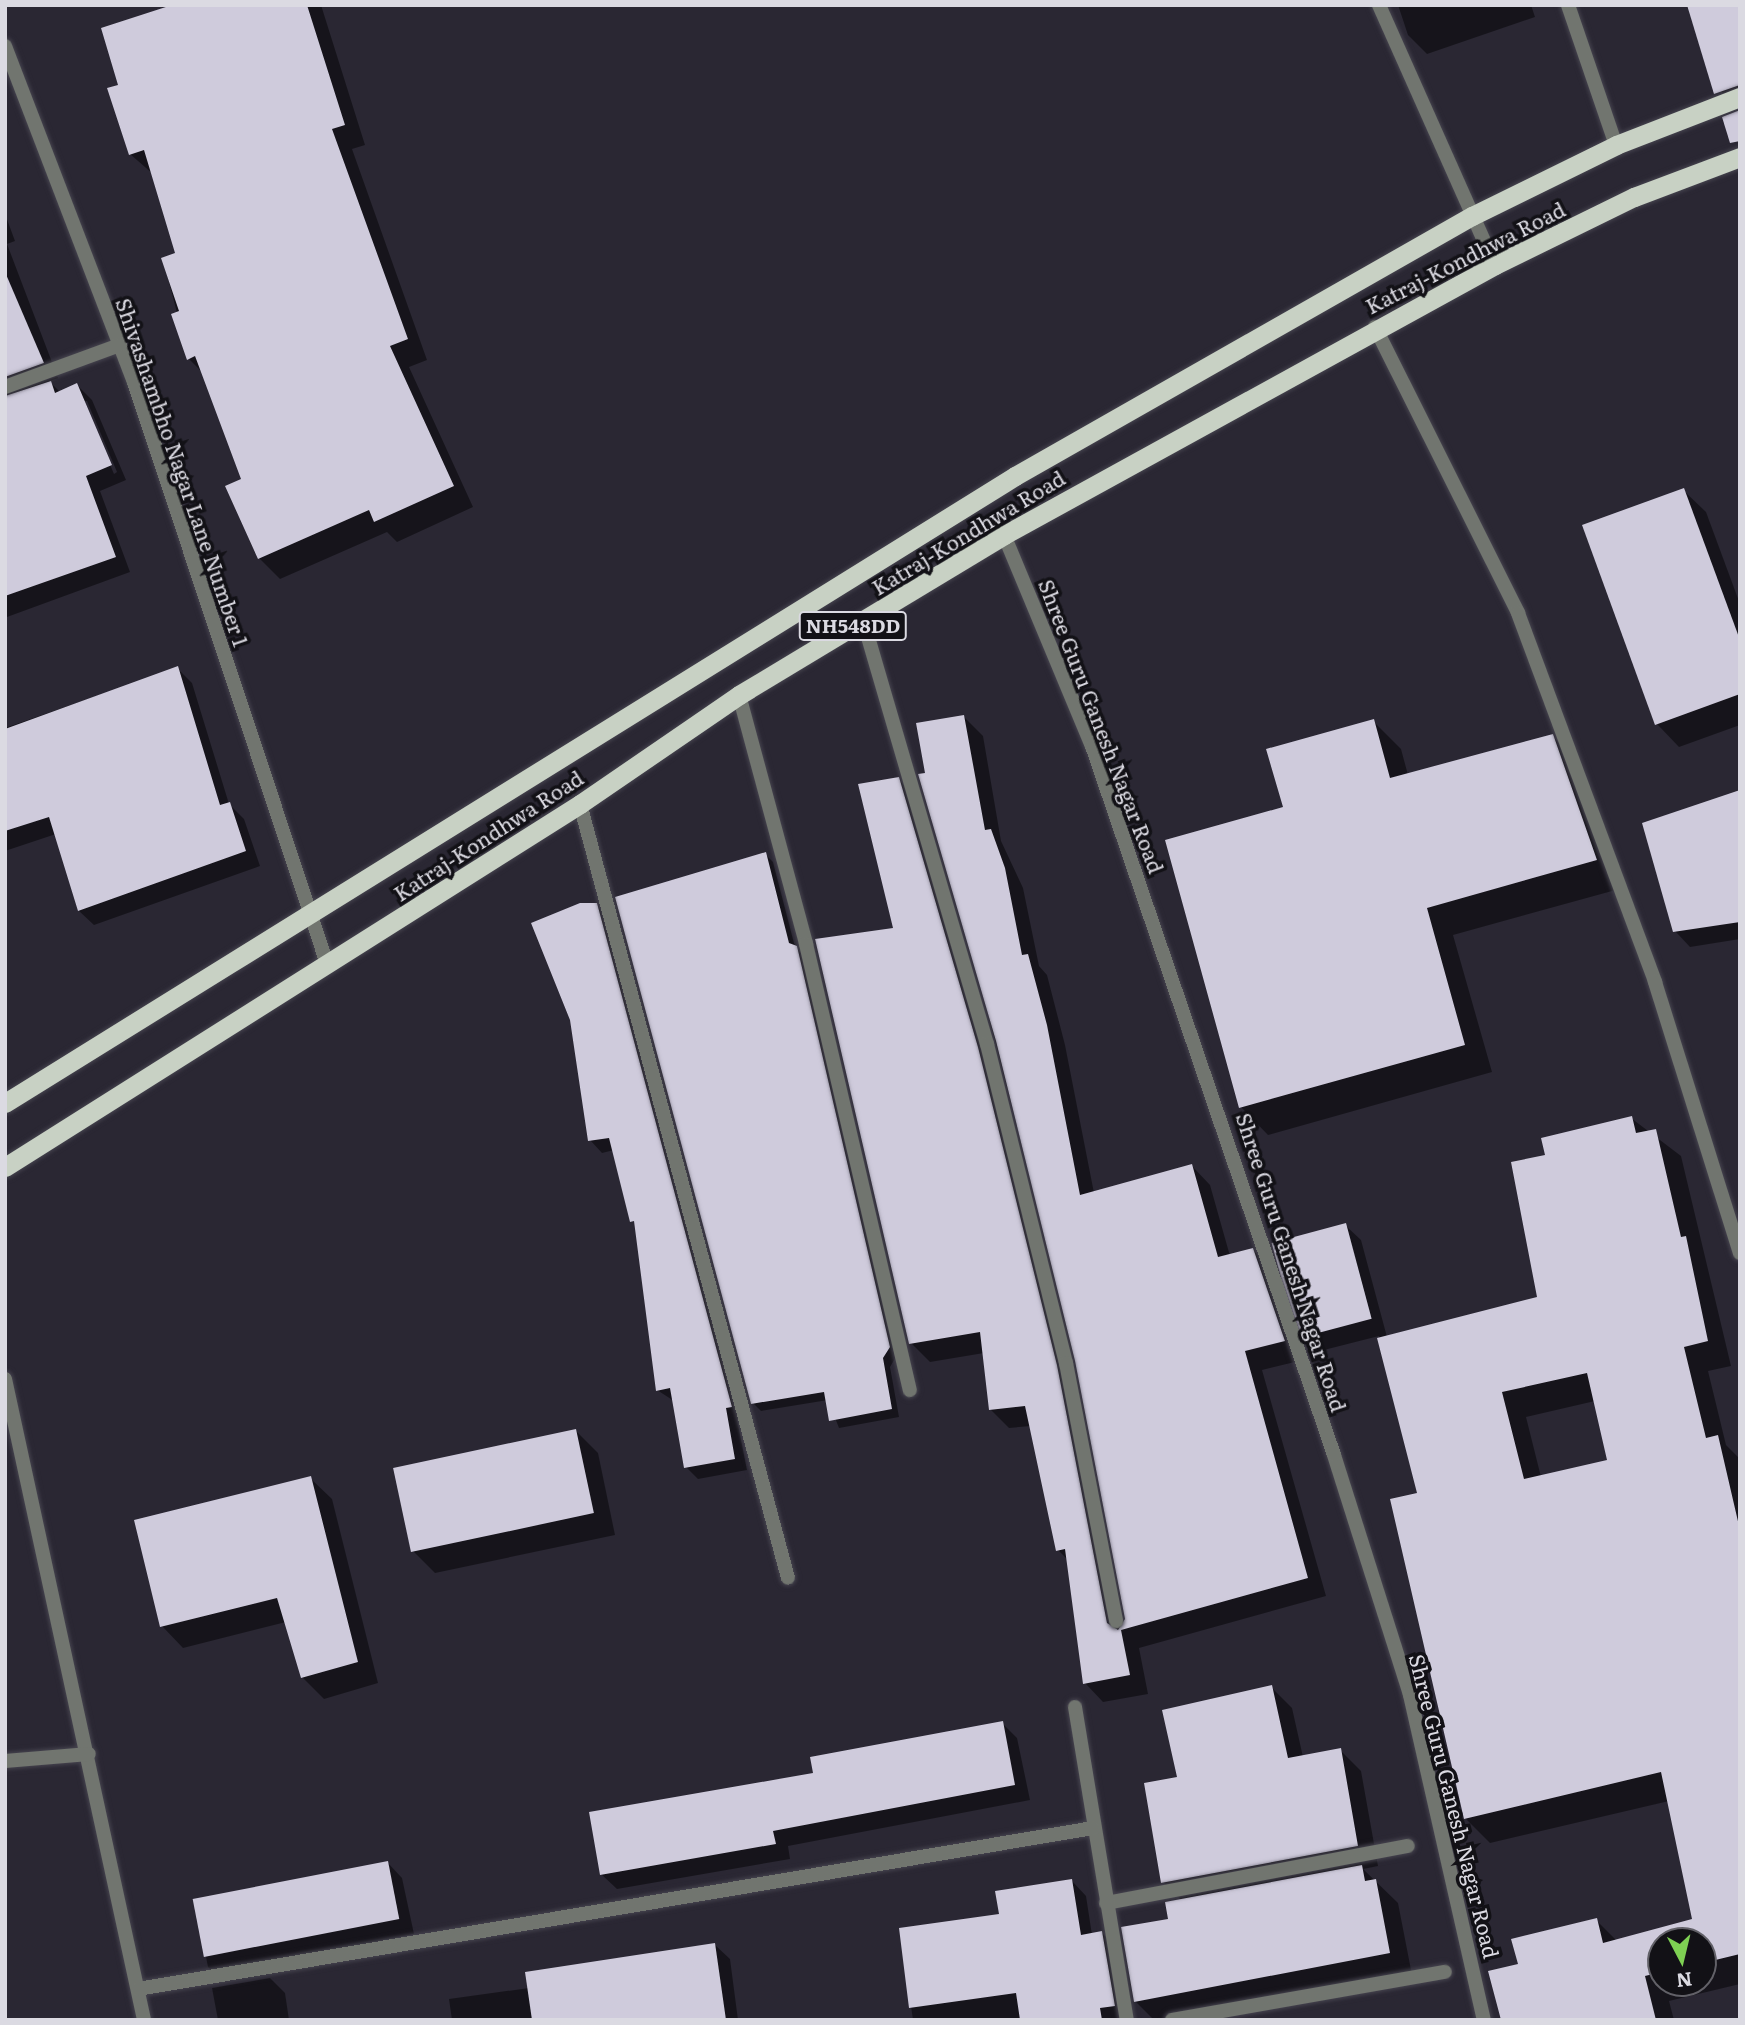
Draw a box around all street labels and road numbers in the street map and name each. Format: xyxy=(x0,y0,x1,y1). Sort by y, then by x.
street label: Katraj-Kondhwa Road xyxy=(1361,196,1569,318)
street label: Shivashambho Nagar Lane Number 1 xyxy=(111,294,255,650)
street label: Katraj-Kondhwa Road xyxy=(867,464,1069,600)
street label: Shree Guru Ganesh Nagar Road xyxy=(1034,575,1170,877)
road number: NH548DD xyxy=(799,610,907,642)
street label: Katraj-Kondhwa Road xyxy=(389,764,587,906)
street label: Shree Guru Ganesh Nagar Road xyxy=(1232,1109,1352,1415)
street label: Shree Guru Ganesh Nagar Road xyxy=(1405,1651,1505,1961)

